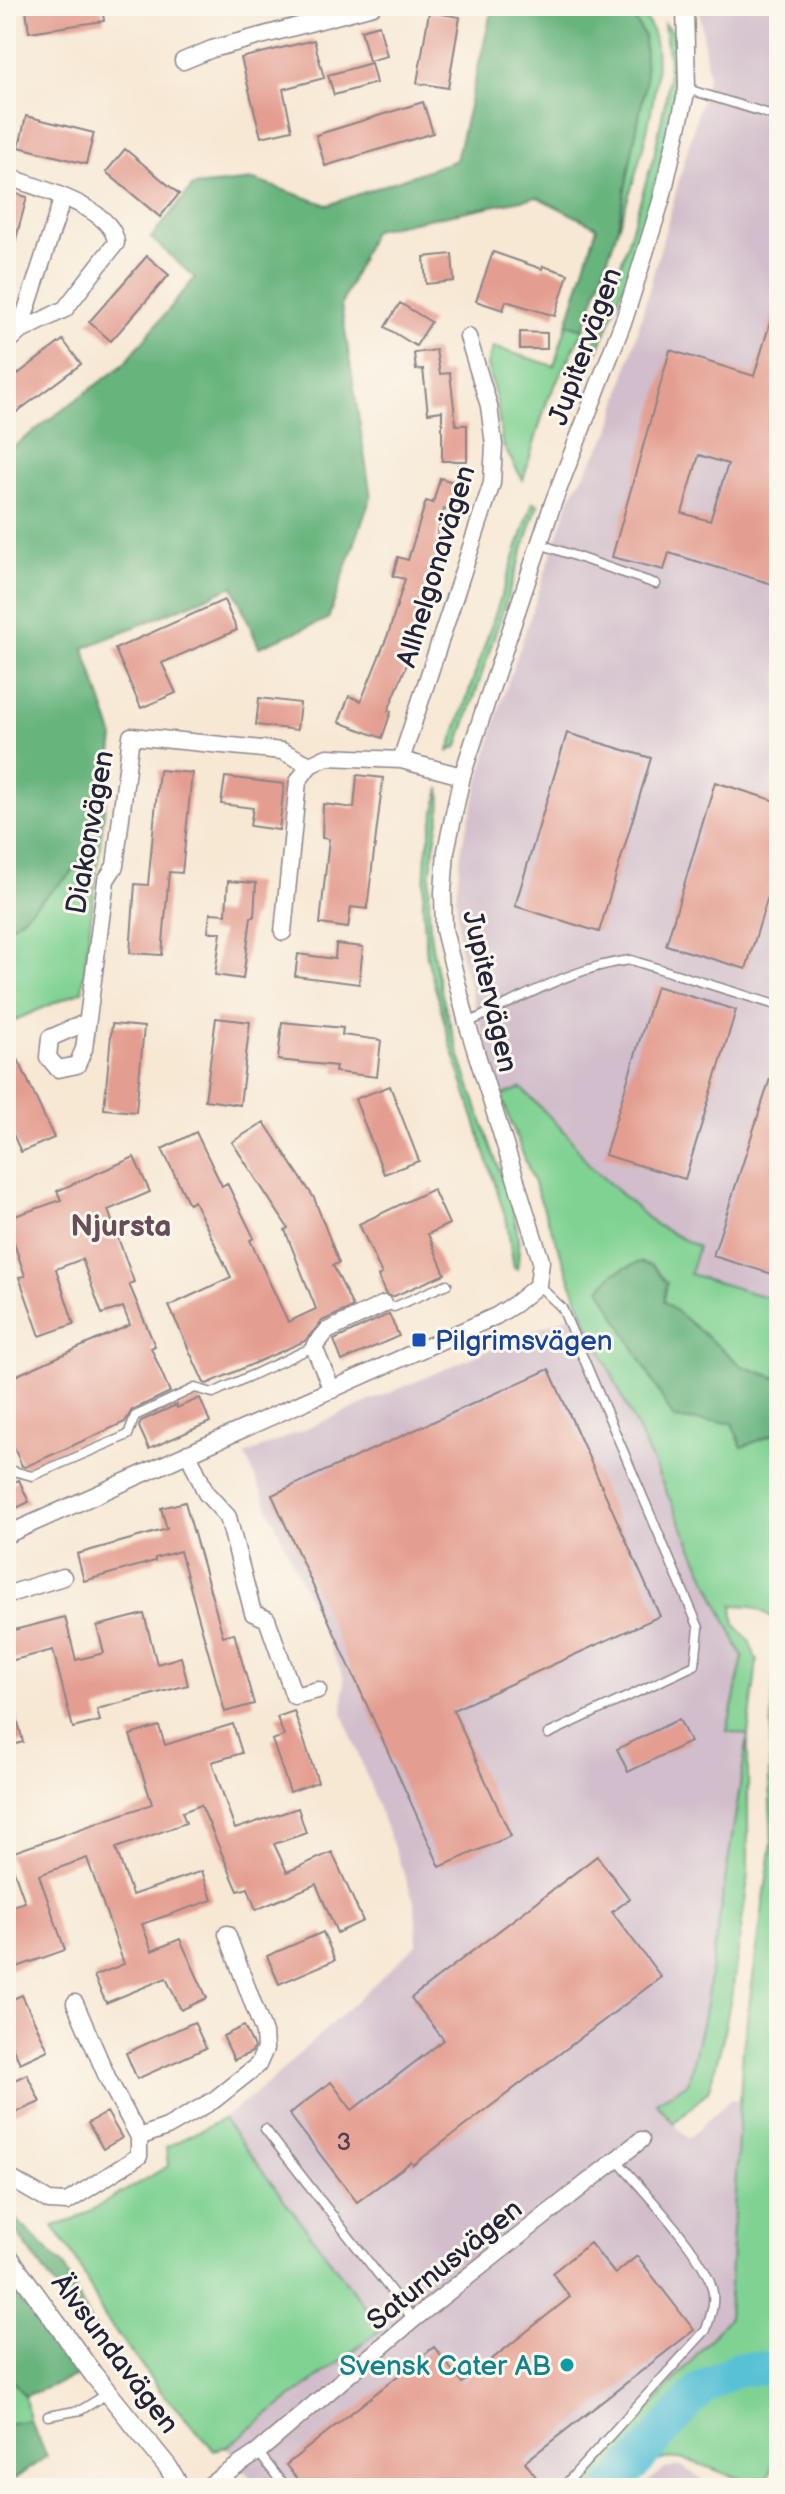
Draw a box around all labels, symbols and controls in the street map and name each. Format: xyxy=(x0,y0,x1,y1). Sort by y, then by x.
street label: Jupitervägen xyxy=(542,263,629,430)
street label: Allhelgonavägen xyxy=(390,462,483,671)
street label: Diakonvägen xyxy=(60,748,121,917)
street label: Jupitervägen xyxy=(455,907,524,1075)
district label: Njursta xyxy=(71,1209,171,1245)
place label: Pilgrimsvägen xyxy=(435,1325,613,1358)
marker: Pilgrimsvägen xyxy=(410,1331,428,1349)
house number: 3 xyxy=(337,2128,351,2157)
street label: Saturnusvägen xyxy=(361,2193,529,2338)
street label: Älvsundavägen xyxy=(44,2268,186,2440)
place label: Svensk Cater AB xyxy=(339,2350,551,2383)
marker: Svensk Cater AB xyxy=(558,2356,576,2374)

